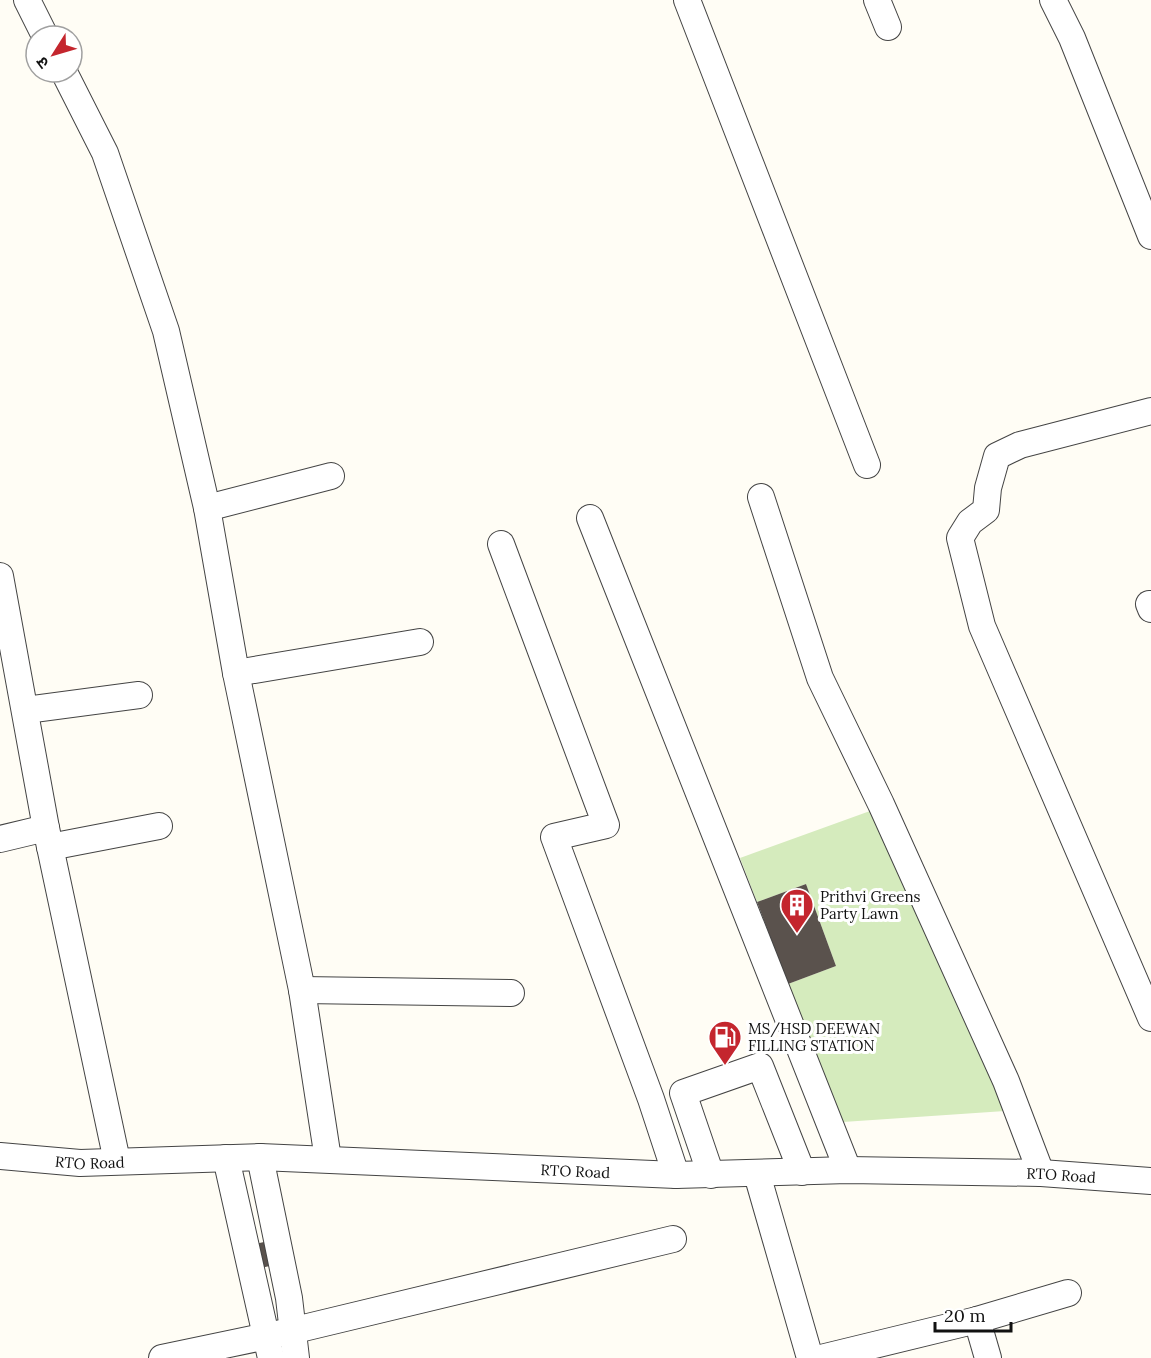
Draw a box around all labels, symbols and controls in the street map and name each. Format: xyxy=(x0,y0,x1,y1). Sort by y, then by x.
north arrow xyxy=(24,24,84,84)
text: उ xyxy=(31,53,53,73)
building icon: Prithvi Greens Party Lawn xyxy=(779,887,815,934)
place label: Prithvi Greens Party Lawn xyxy=(820,887,921,923)
fuel station icon: MS/HSD DEEWAN FILLING STATION xyxy=(707,1019,743,1066)
place label: MS/HSD DEEWAN FILLING STATION xyxy=(748,1019,880,1055)
street label: RTO Road xyxy=(54,1151,125,1173)
street label: RTO Road xyxy=(540,1160,611,1182)
street label: RTO Road xyxy=(1026,1163,1097,1186)
scale bar xyxy=(935,1295,1012,1333)
text: 20 m xyxy=(944,1304,986,1327)

